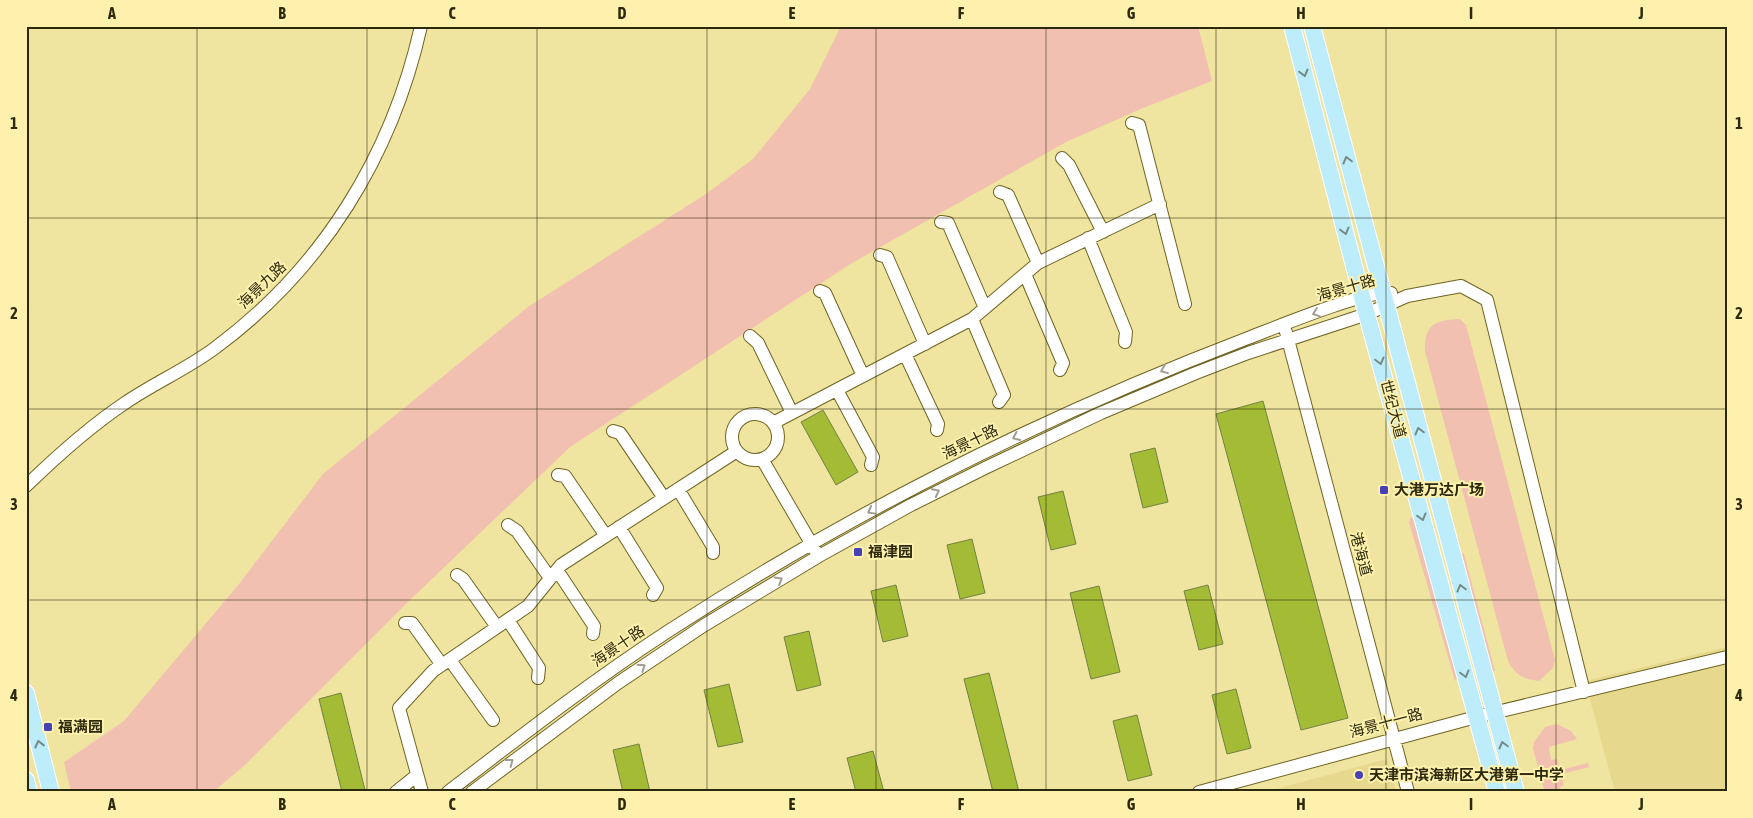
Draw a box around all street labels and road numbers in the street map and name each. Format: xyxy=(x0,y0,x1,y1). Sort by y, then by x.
street label: 海景九路 xyxy=(234,258,289,312)
street label: 海景十路 xyxy=(1315,271,1377,304)
street label: 世纪大道 xyxy=(1378,378,1409,440)
street label: 海景十路 xyxy=(939,421,1000,462)
street label: 港海道 xyxy=(1347,530,1376,578)
street label: 海景十路 xyxy=(588,622,647,669)
street label: 海景十一路 xyxy=(1347,705,1424,740)

